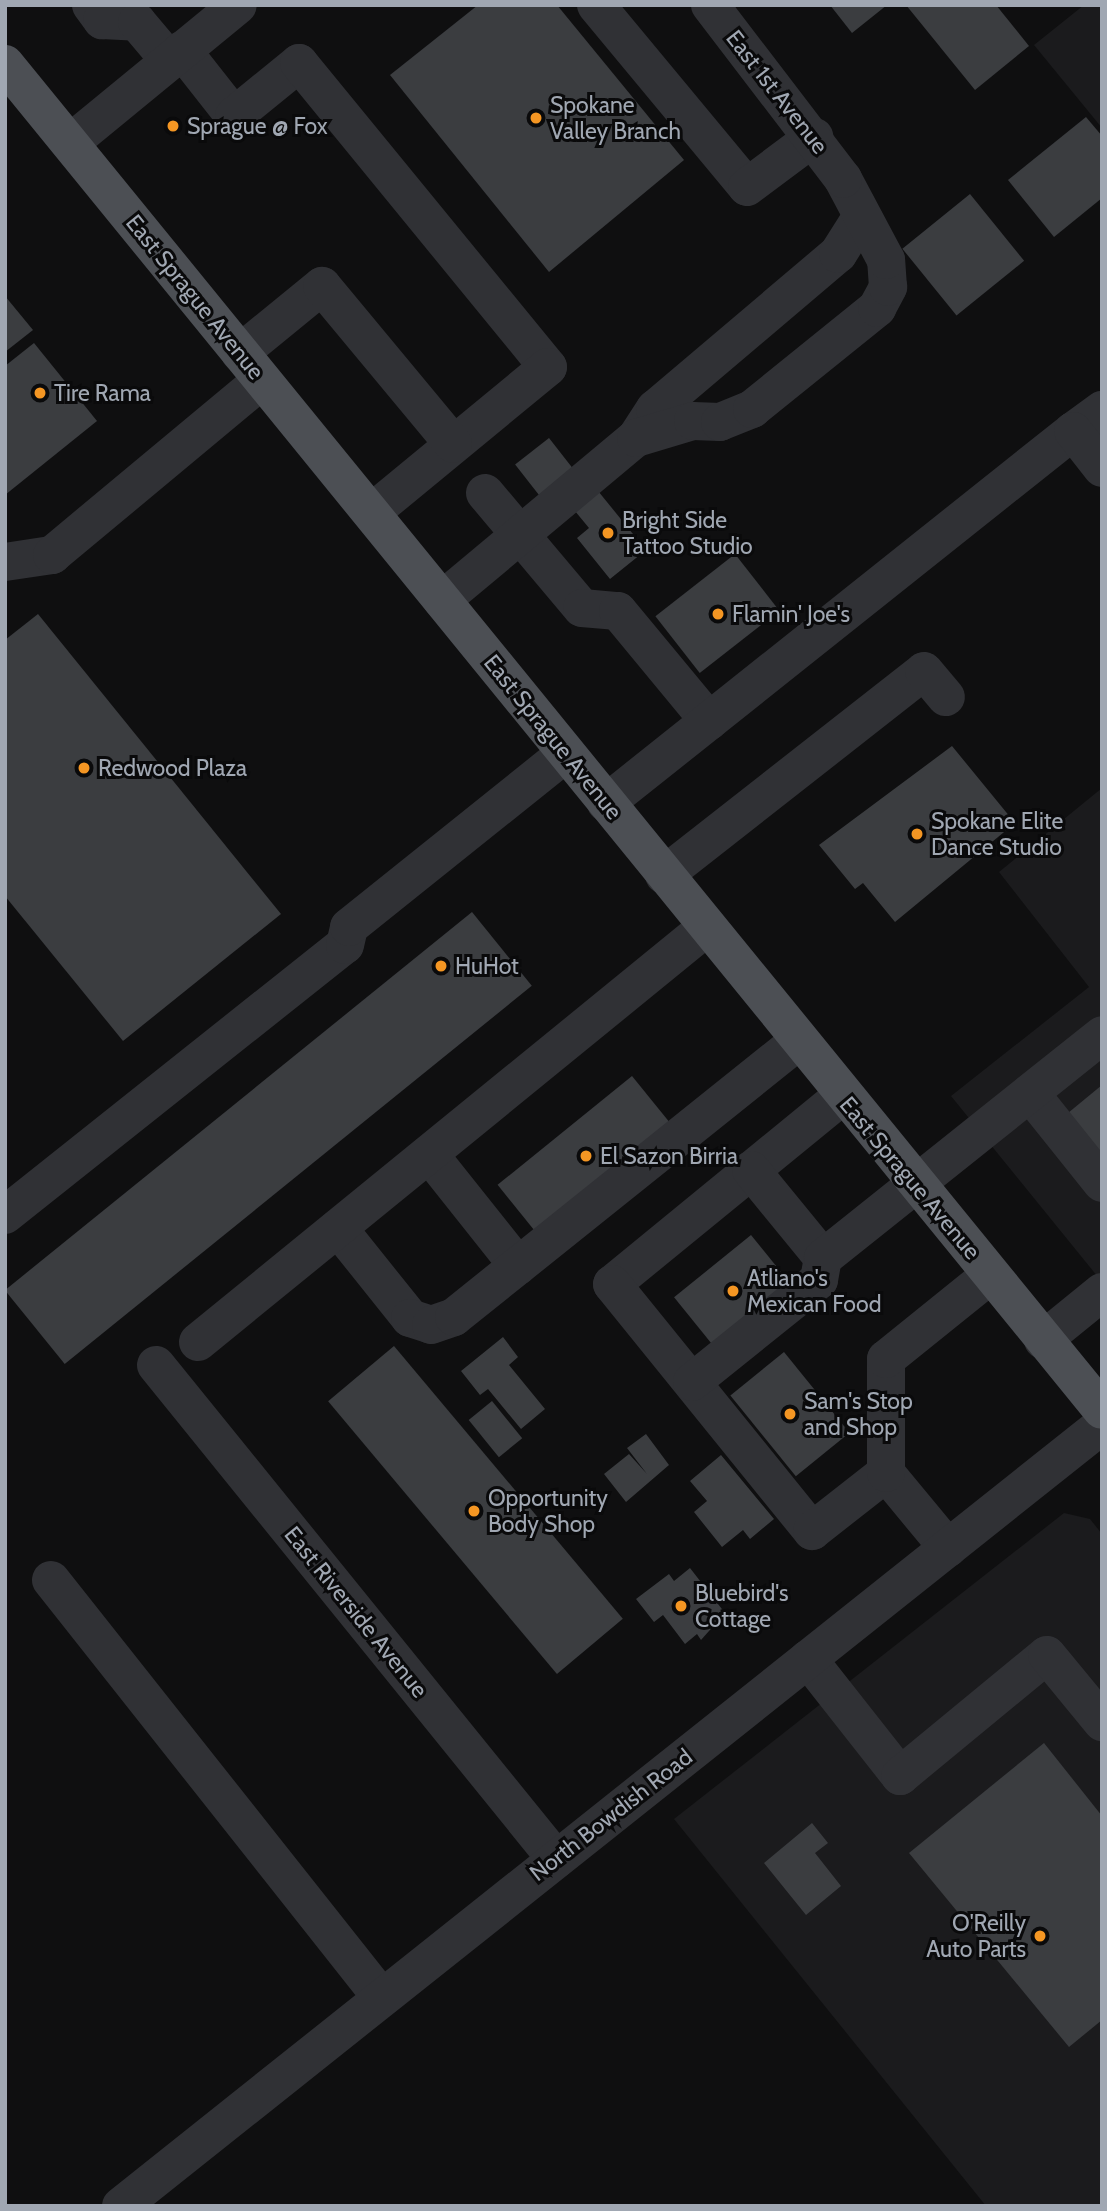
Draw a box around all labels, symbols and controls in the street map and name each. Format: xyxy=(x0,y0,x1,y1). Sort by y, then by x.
street label: East 1st Avenue xyxy=(720,25,834,159)
place label: Spokane Valley Branch xyxy=(550,91,681,145)
marker: Spokane Valley Branch xyxy=(528,110,544,126)
place label: Sprague @ Fox xyxy=(187,112,328,140)
marker: Sprague @ Fox xyxy=(165,118,181,134)
street label: East Sprague Avenue xyxy=(120,209,270,385)
place label: Tire Rama xyxy=(54,379,151,407)
marker: Tire Rama xyxy=(32,385,48,401)
place label: Bright Side Tattoo Studio xyxy=(622,506,753,560)
marker: Bright Side Tattoo Studio xyxy=(600,525,616,541)
place label: Flamin' Joe's xyxy=(732,600,850,628)
marker: Flamin' Joe's xyxy=(710,606,726,622)
street label: East Sprague Avenue xyxy=(478,649,628,825)
place label: Redwood Plaza xyxy=(98,754,247,782)
marker: Redwood Plaza xyxy=(76,760,92,776)
place label: Spokane Elite Dance Studio xyxy=(931,807,1063,861)
marker: Spokane Elite Dance Studio xyxy=(909,826,925,842)
place label: HuHot xyxy=(455,952,519,980)
marker: HuHot xyxy=(433,958,449,974)
street label: East Sprague Avenue xyxy=(834,1091,986,1265)
place label: El Sazon Birria xyxy=(600,1142,738,1170)
marker: El Sazon Birria xyxy=(578,1148,594,1164)
place label: Atliano's Mexican Food xyxy=(747,1264,881,1318)
marker: Atliano's Mexican Food xyxy=(725,1283,741,1299)
place label: Sam's Stop and Shop xyxy=(804,1387,913,1441)
marker: Sam's Stop and Shop xyxy=(782,1406,798,1422)
place label: Opportunity Body Shop xyxy=(488,1484,608,1538)
marker: Opportunity Body Shop xyxy=(466,1503,482,1519)
street label: East Riverside Avenue xyxy=(279,1521,433,1703)
place label: Bluebird's Cottage xyxy=(695,1579,788,1633)
marker: Bluebird's Cottage xyxy=(673,1598,689,1614)
street label: North Bowdish Road xyxy=(524,1743,698,1887)
place label: O'Reilly Auto Parts xyxy=(926,1909,1026,1963)
marker: O'Reilly Auto Parts xyxy=(1032,1928,1048,1944)

